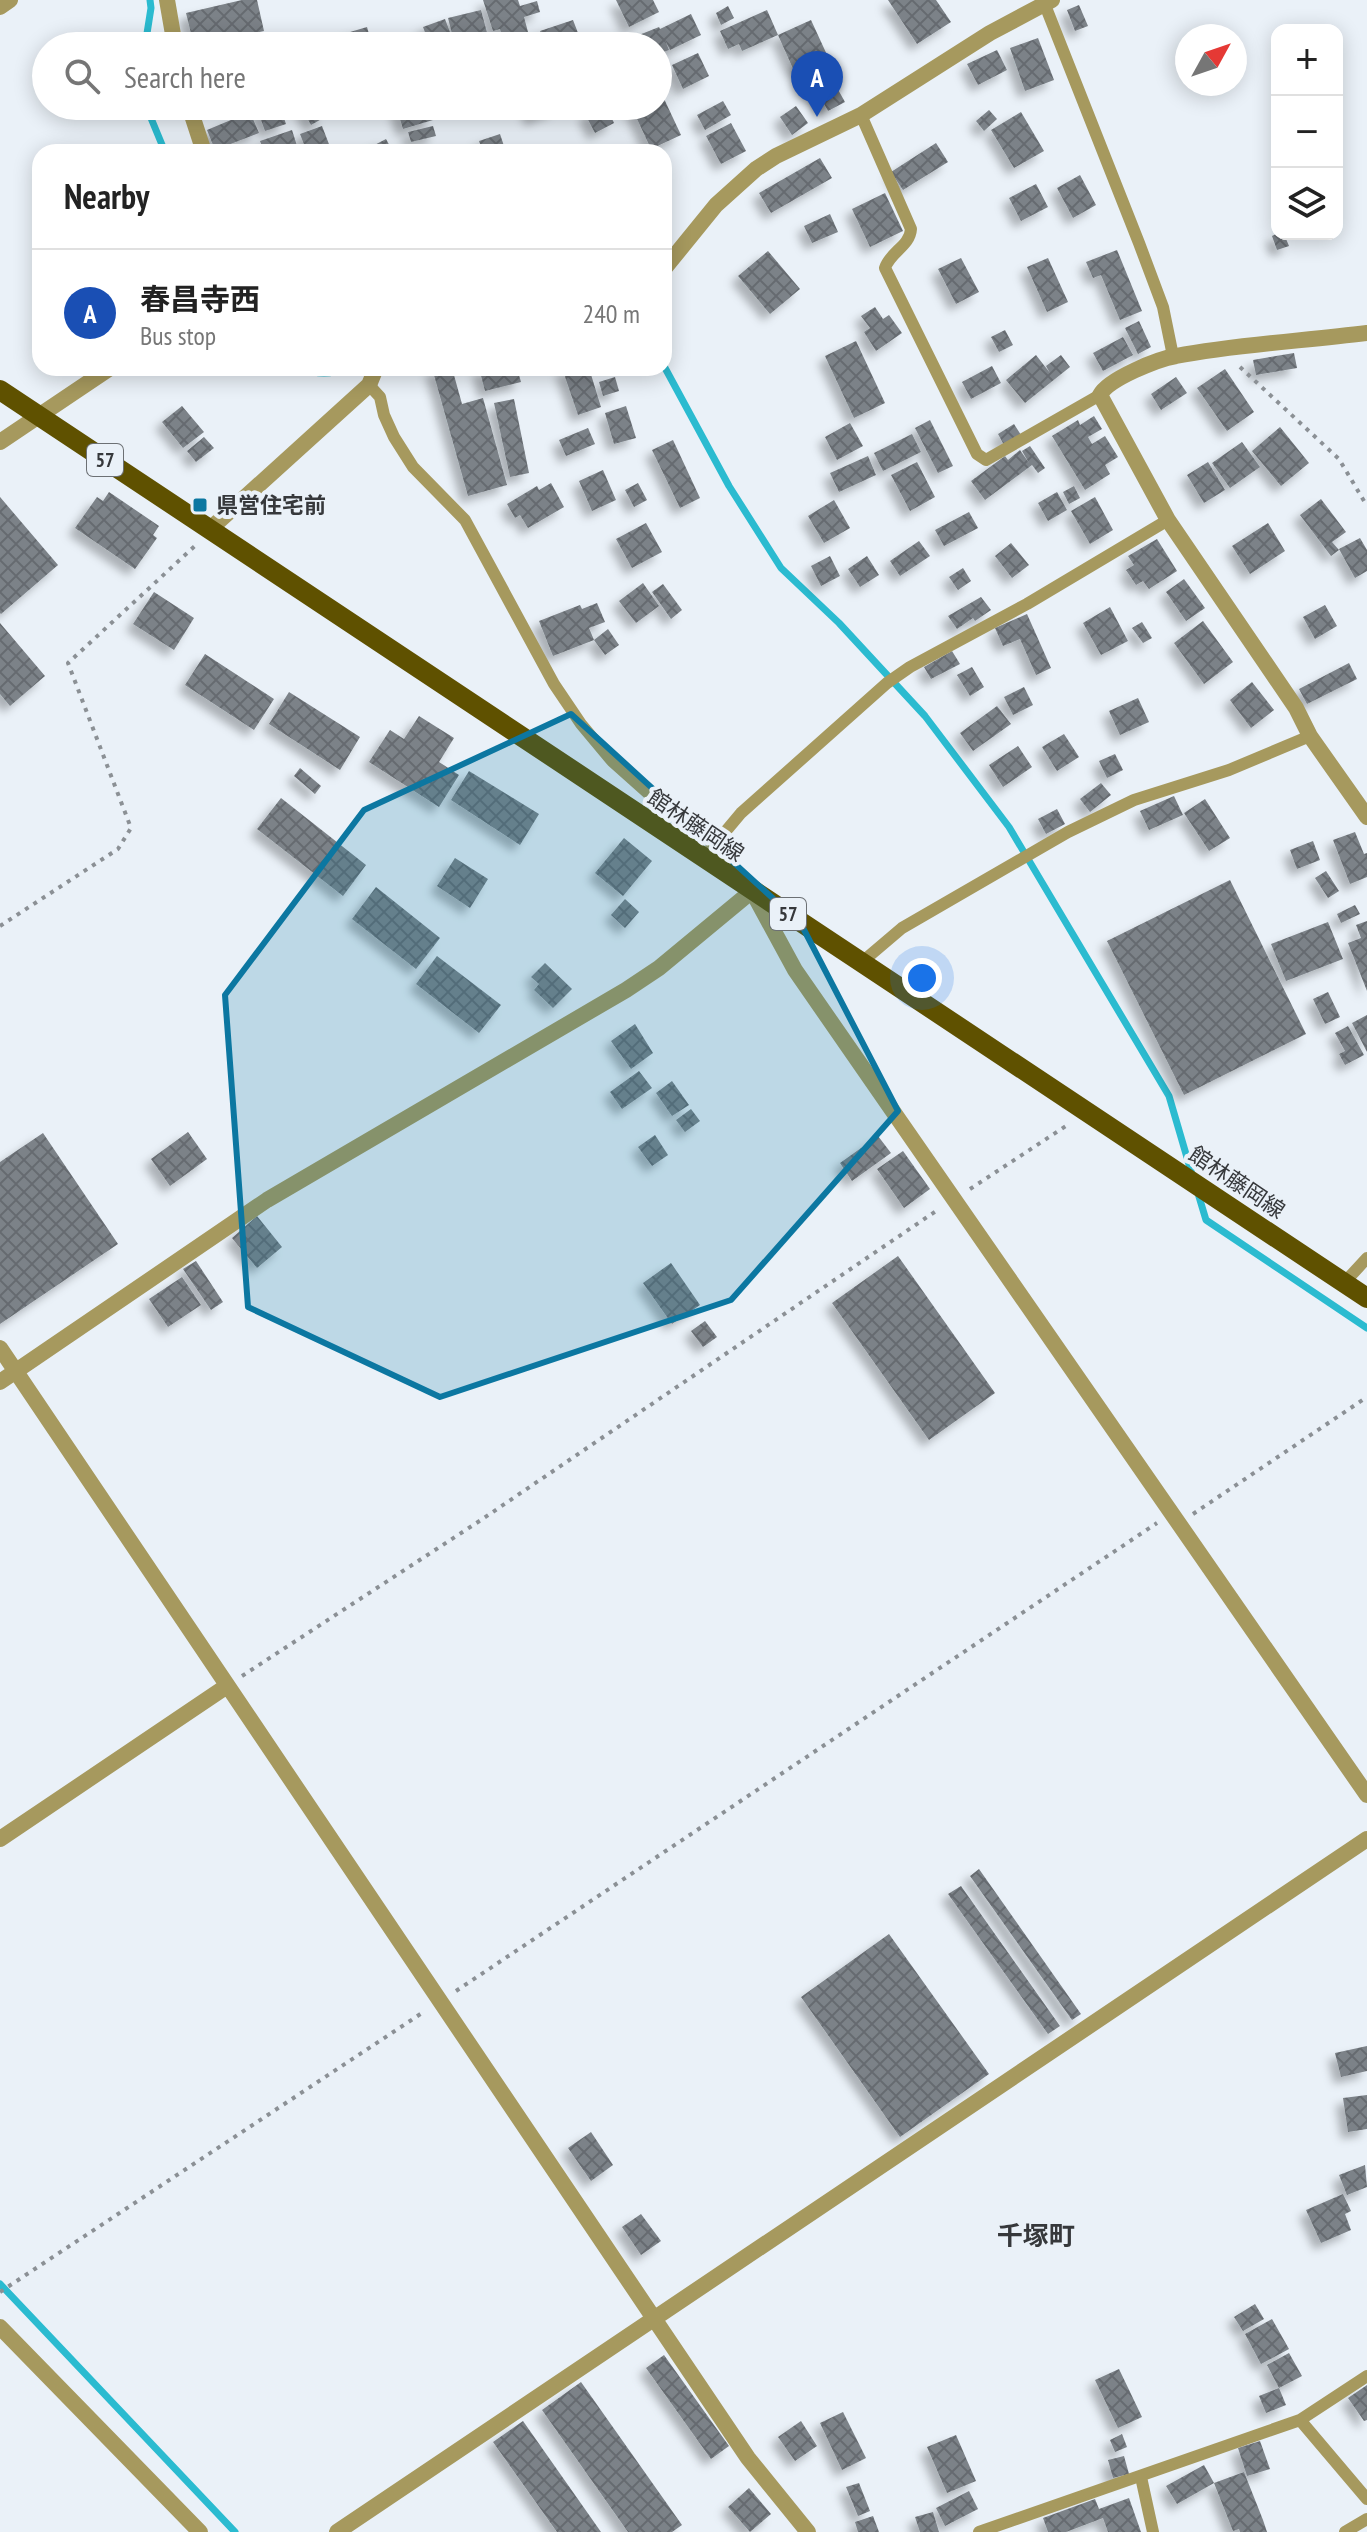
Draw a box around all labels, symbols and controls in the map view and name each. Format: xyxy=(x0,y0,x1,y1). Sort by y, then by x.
north arrow xyxy=(1175,24,1247,96)
map controls xyxy=(1271,24,1343,240)
button: + xyxy=(1271,24,1343,96)
search box xyxy=(32,32,672,120)
pin: A xyxy=(791,51,843,117)
icon: search xyxy=(60,54,104,98)
text: Search here xyxy=(124,57,246,96)
button: − xyxy=(1271,96,1343,168)
button: layers xyxy=(1271,168,1343,240)
text: Nearby xyxy=(64,174,149,218)
text: 春昌寺西 xyxy=(140,279,260,318)
text: A xyxy=(83,297,97,330)
text: 240 m xyxy=(582,297,640,330)
text: Bus stop xyxy=(140,319,216,352)
road number: 57 xyxy=(87,444,123,476)
place label: 県営住宅前 xyxy=(216,491,326,519)
marker: 県営住宅前 xyxy=(191,496,209,514)
street label: 館林藤岡線 xyxy=(643,783,749,867)
road number: 57 xyxy=(770,898,806,930)
your location xyxy=(902,958,942,998)
street label: 館林藤岡線 xyxy=(1184,1140,1290,1224)
district label: 千塚町 xyxy=(997,2219,1075,2252)

